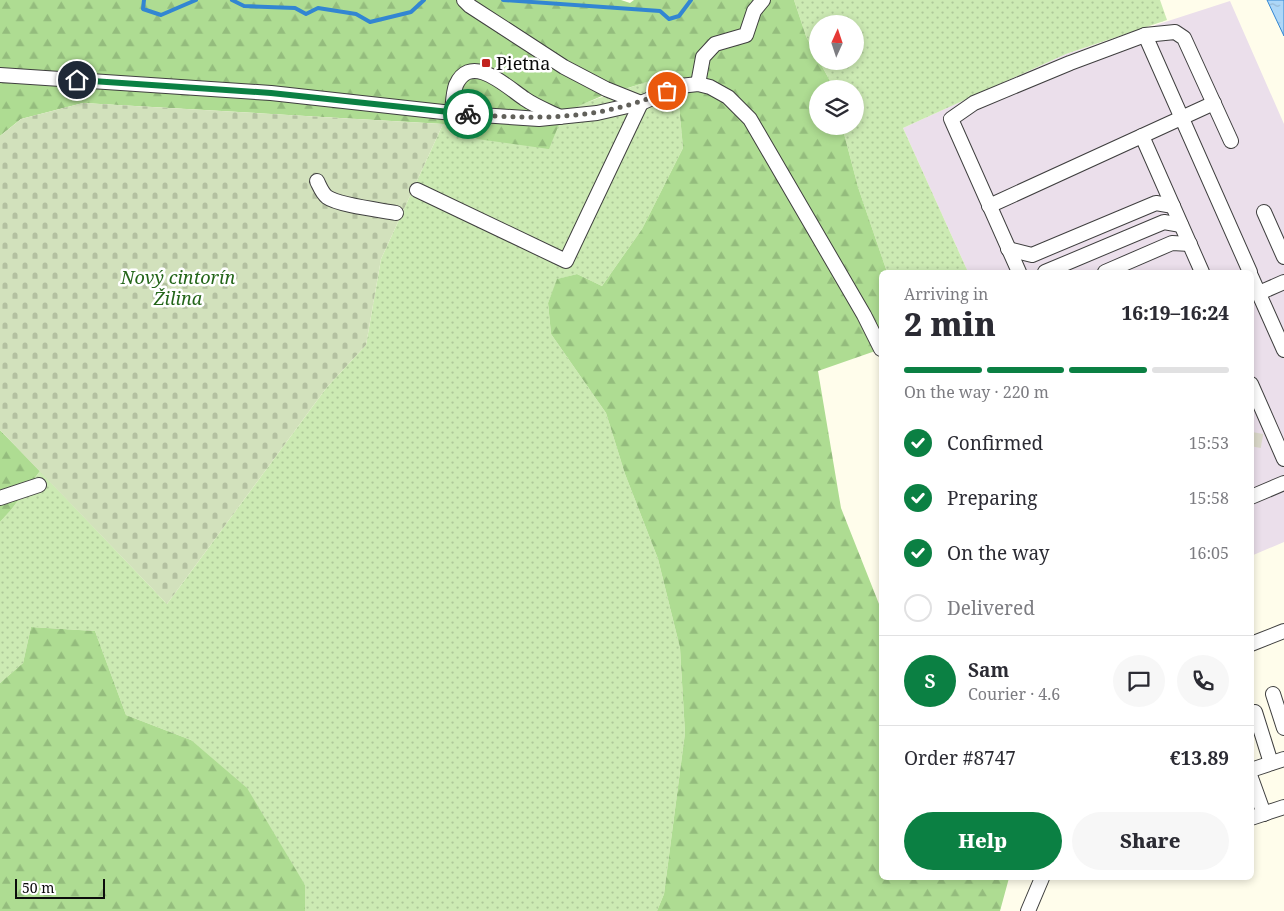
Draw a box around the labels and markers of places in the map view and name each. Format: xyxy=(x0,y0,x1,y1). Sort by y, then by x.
place label: Pietna xyxy=(496,51,550,75)
marker: Pietna xyxy=(480,57,492,69)
pin xyxy=(56,59,98,101)
pin xyxy=(646,70,688,112)

